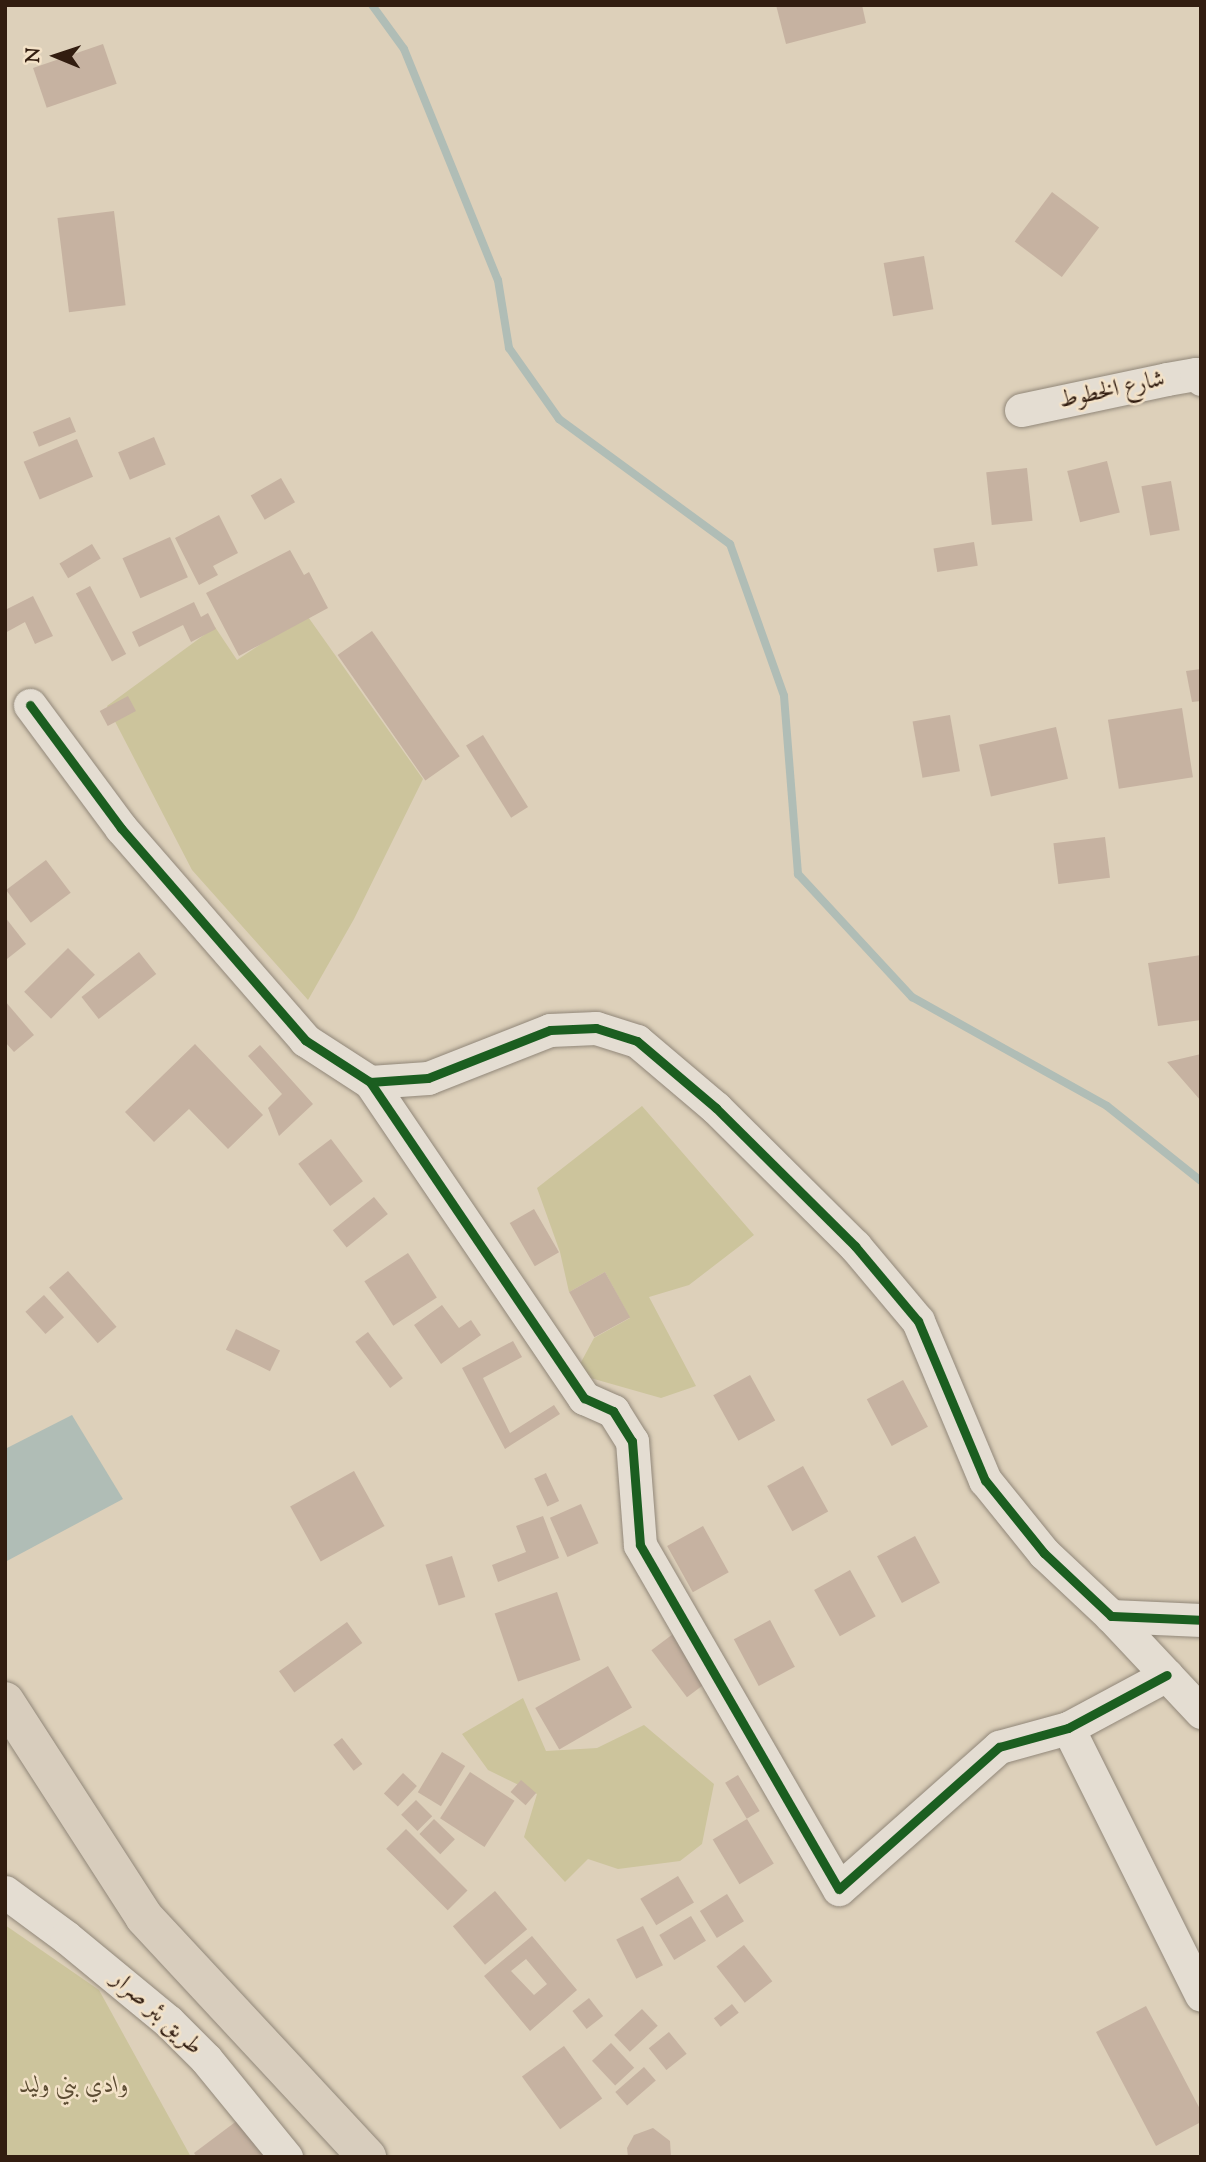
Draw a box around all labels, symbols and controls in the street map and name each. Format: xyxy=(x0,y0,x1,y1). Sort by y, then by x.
north arrow xyxy=(21,21,91,91)
text: N xyxy=(21,47,48,63)
street label: شارع الخطوط xyxy=(1056,366,1168,416)
street label: طريق بئر صرار xyxy=(104,1966,208,2062)
park label: وادي بني وليد xyxy=(19,2073,129,2101)

